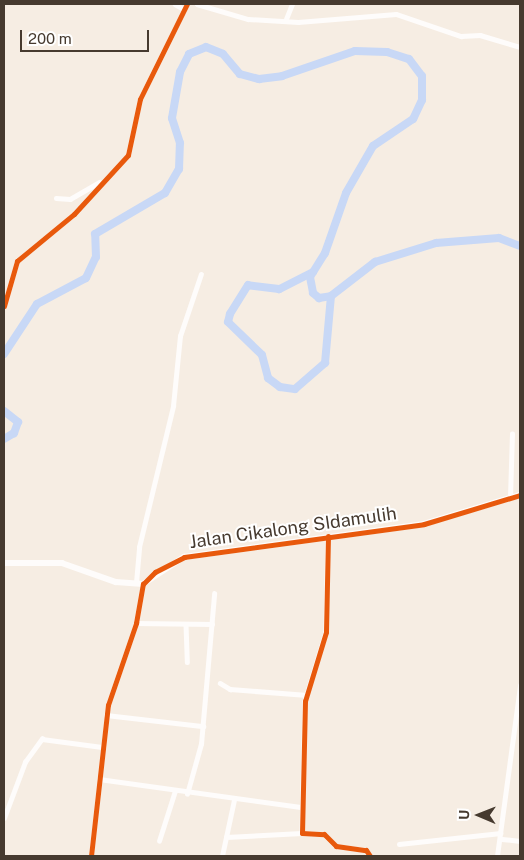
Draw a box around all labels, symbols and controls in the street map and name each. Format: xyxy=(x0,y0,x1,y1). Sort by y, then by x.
scale bar xyxy=(22,20,151,52)
text: 200 m xyxy=(28,30,72,47)
street label: Jalan Cikalong SIdamulih xyxy=(188,503,398,553)
north arrow xyxy=(454,790,504,840)
text: U xyxy=(456,810,472,820)

